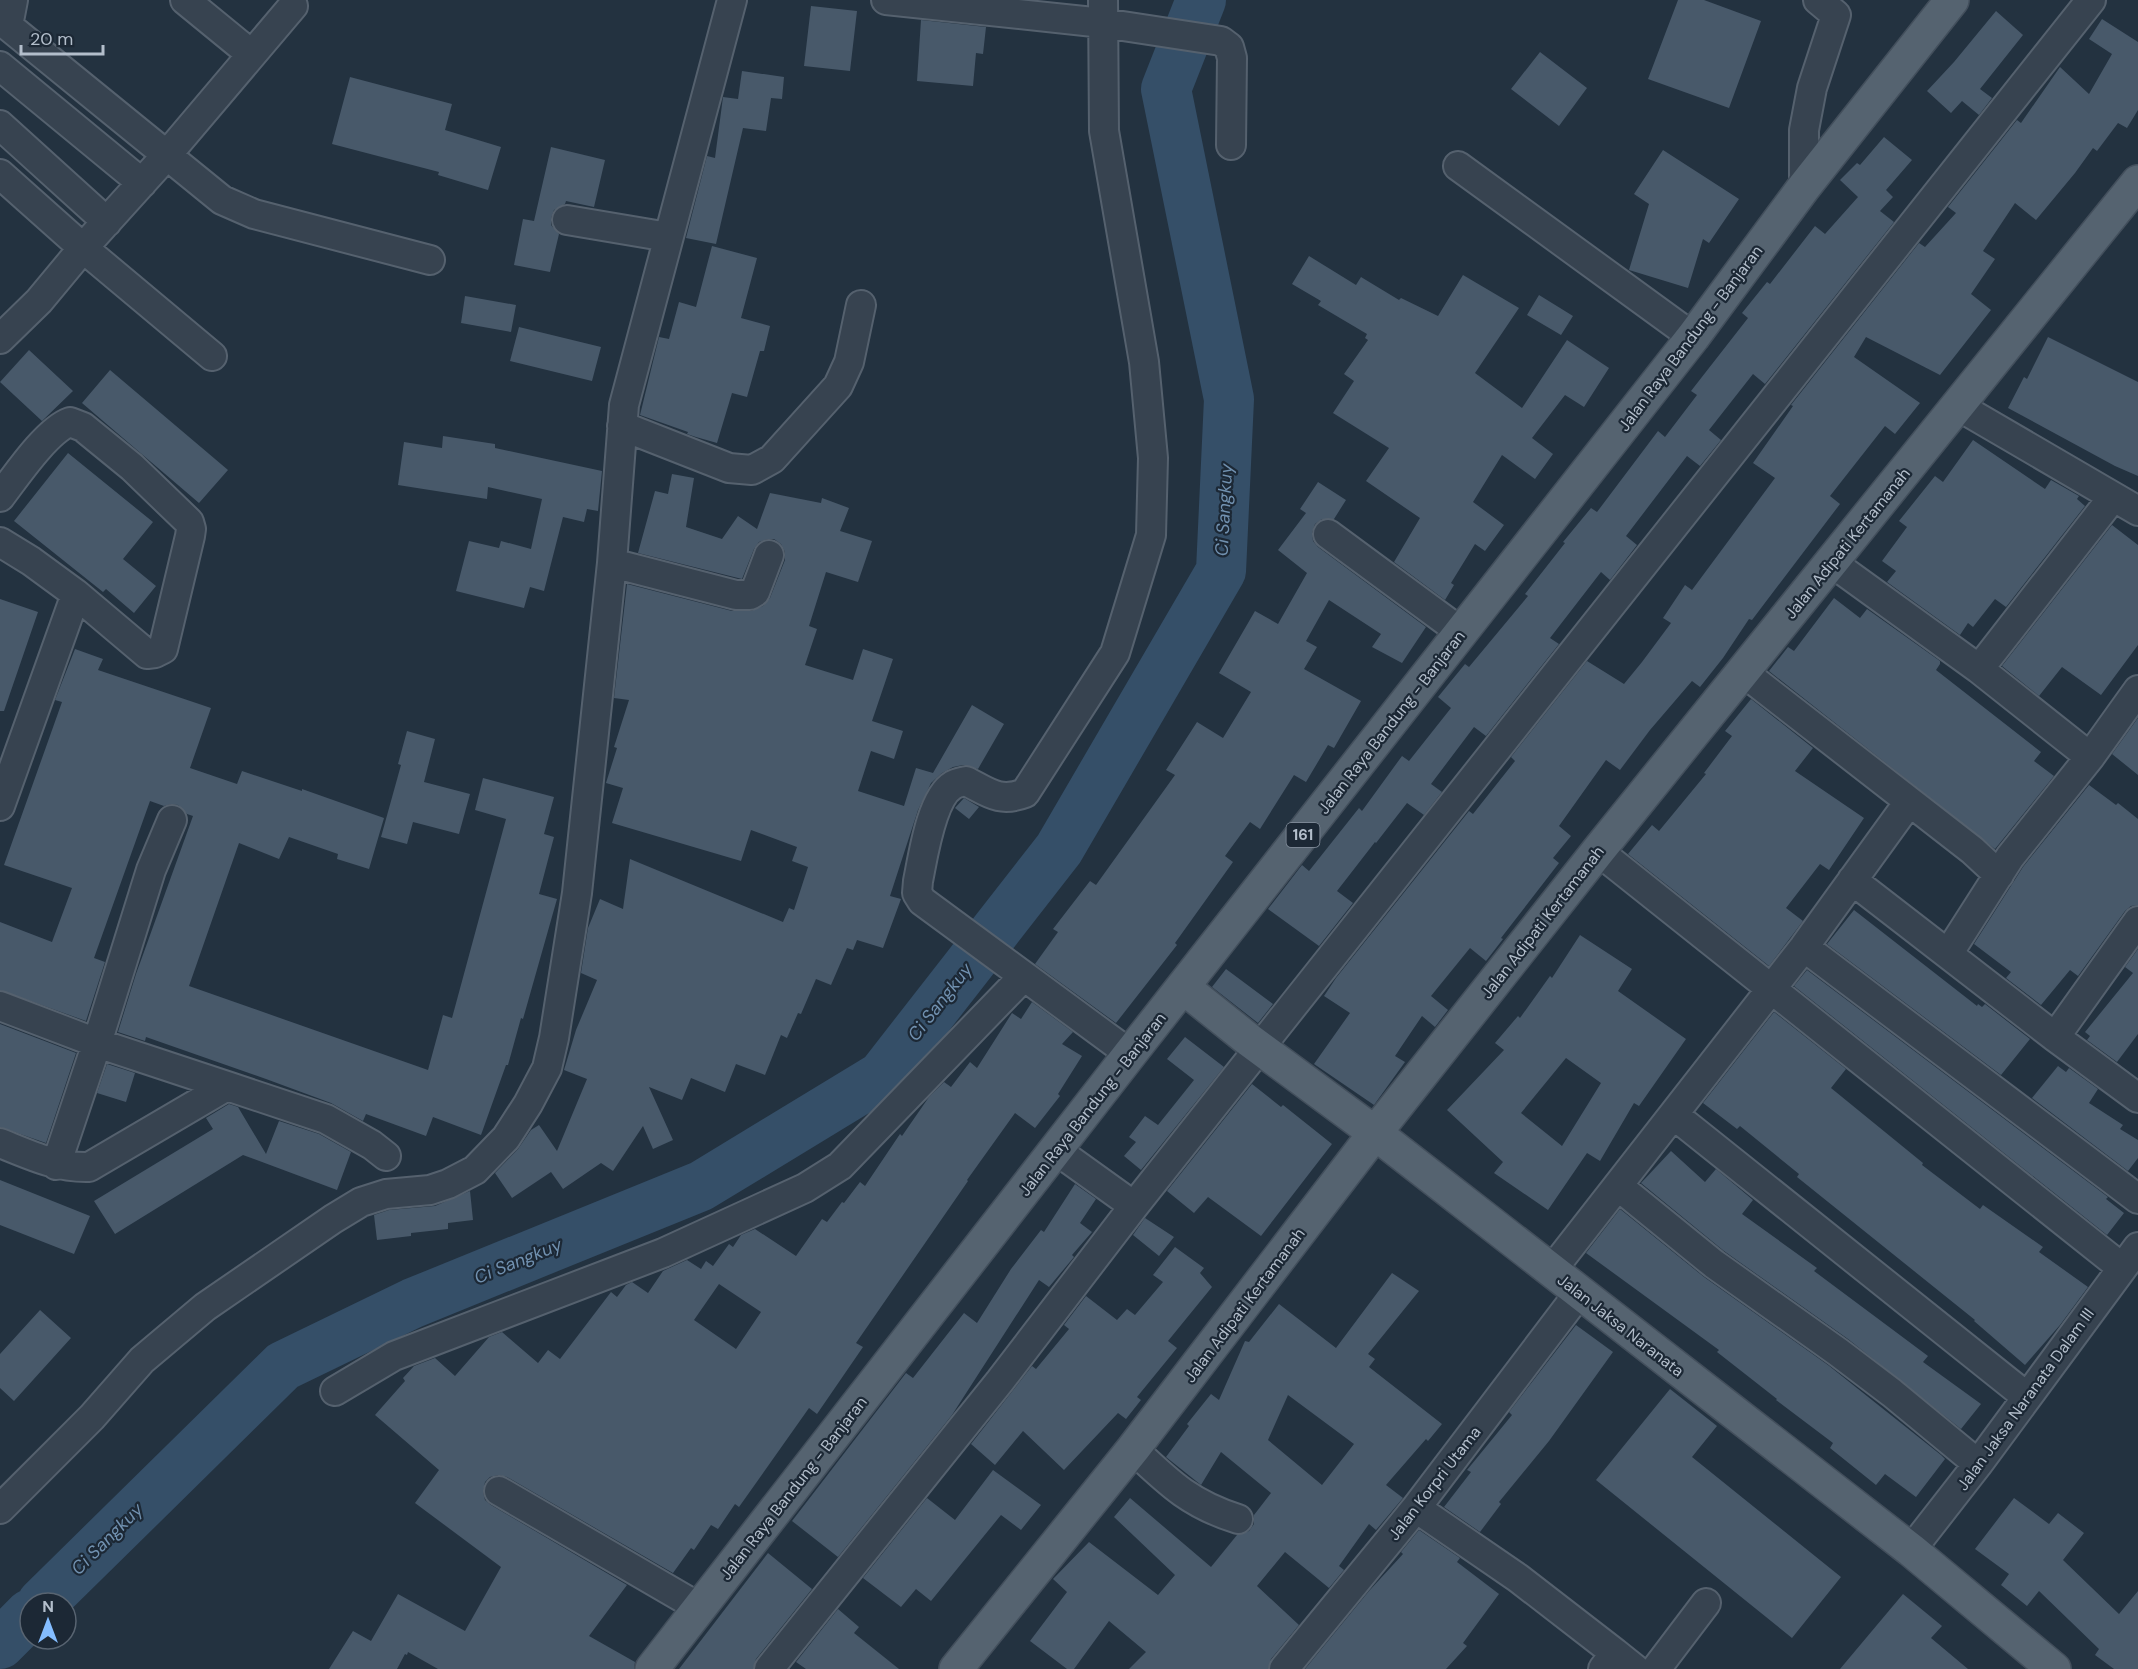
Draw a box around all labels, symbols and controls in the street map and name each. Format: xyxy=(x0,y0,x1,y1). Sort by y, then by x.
scale bar xyxy=(21,18,104,56)
text: 20 m xyxy=(30,27,73,51)
street label: Jalan Raya Bandung - Banjaran xyxy=(1614,241,1767,435)
water label: Ci Sangkuy xyxy=(1210,462,1238,557)
street label: Jalan Adipati Kertamanah xyxy=(1780,464,1915,623)
street label: Jalan Raya Bandung - Banjaran xyxy=(1313,626,1470,818)
road number: 161 xyxy=(1286,823,1320,847)
street label: Jalan Adipati Kertamanah xyxy=(1476,842,1609,1003)
water label: Ci Sangkuy xyxy=(902,957,979,1046)
street label: Jalan Raya Bandung - Banjaran xyxy=(1014,1008,1171,1200)
street label: Jalan Adipati Kertamanah xyxy=(1179,1224,1309,1387)
water label: Ci Sangkuy xyxy=(471,1232,566,1289)
street label: Jalan Jaksa Naranata xyxy=(1553,1269,1688,1381)
street label: Jalan Jaksa Naranata Dalam III xyxy=(1952,1304,2099,1495)
street label: Jalan Raya Bandung - Banjaran xyxy=(715,1392,872,1584)
street label: Jalan Korpri Utama xyxy=(1383,1422,1485,1545)
water label: Ci Sangkuy xyxy=(66,1497,149,1580)
north arrow xyxy=(18,1591,78,1651)
text: N xyxy=(42,1596,54,1617)

